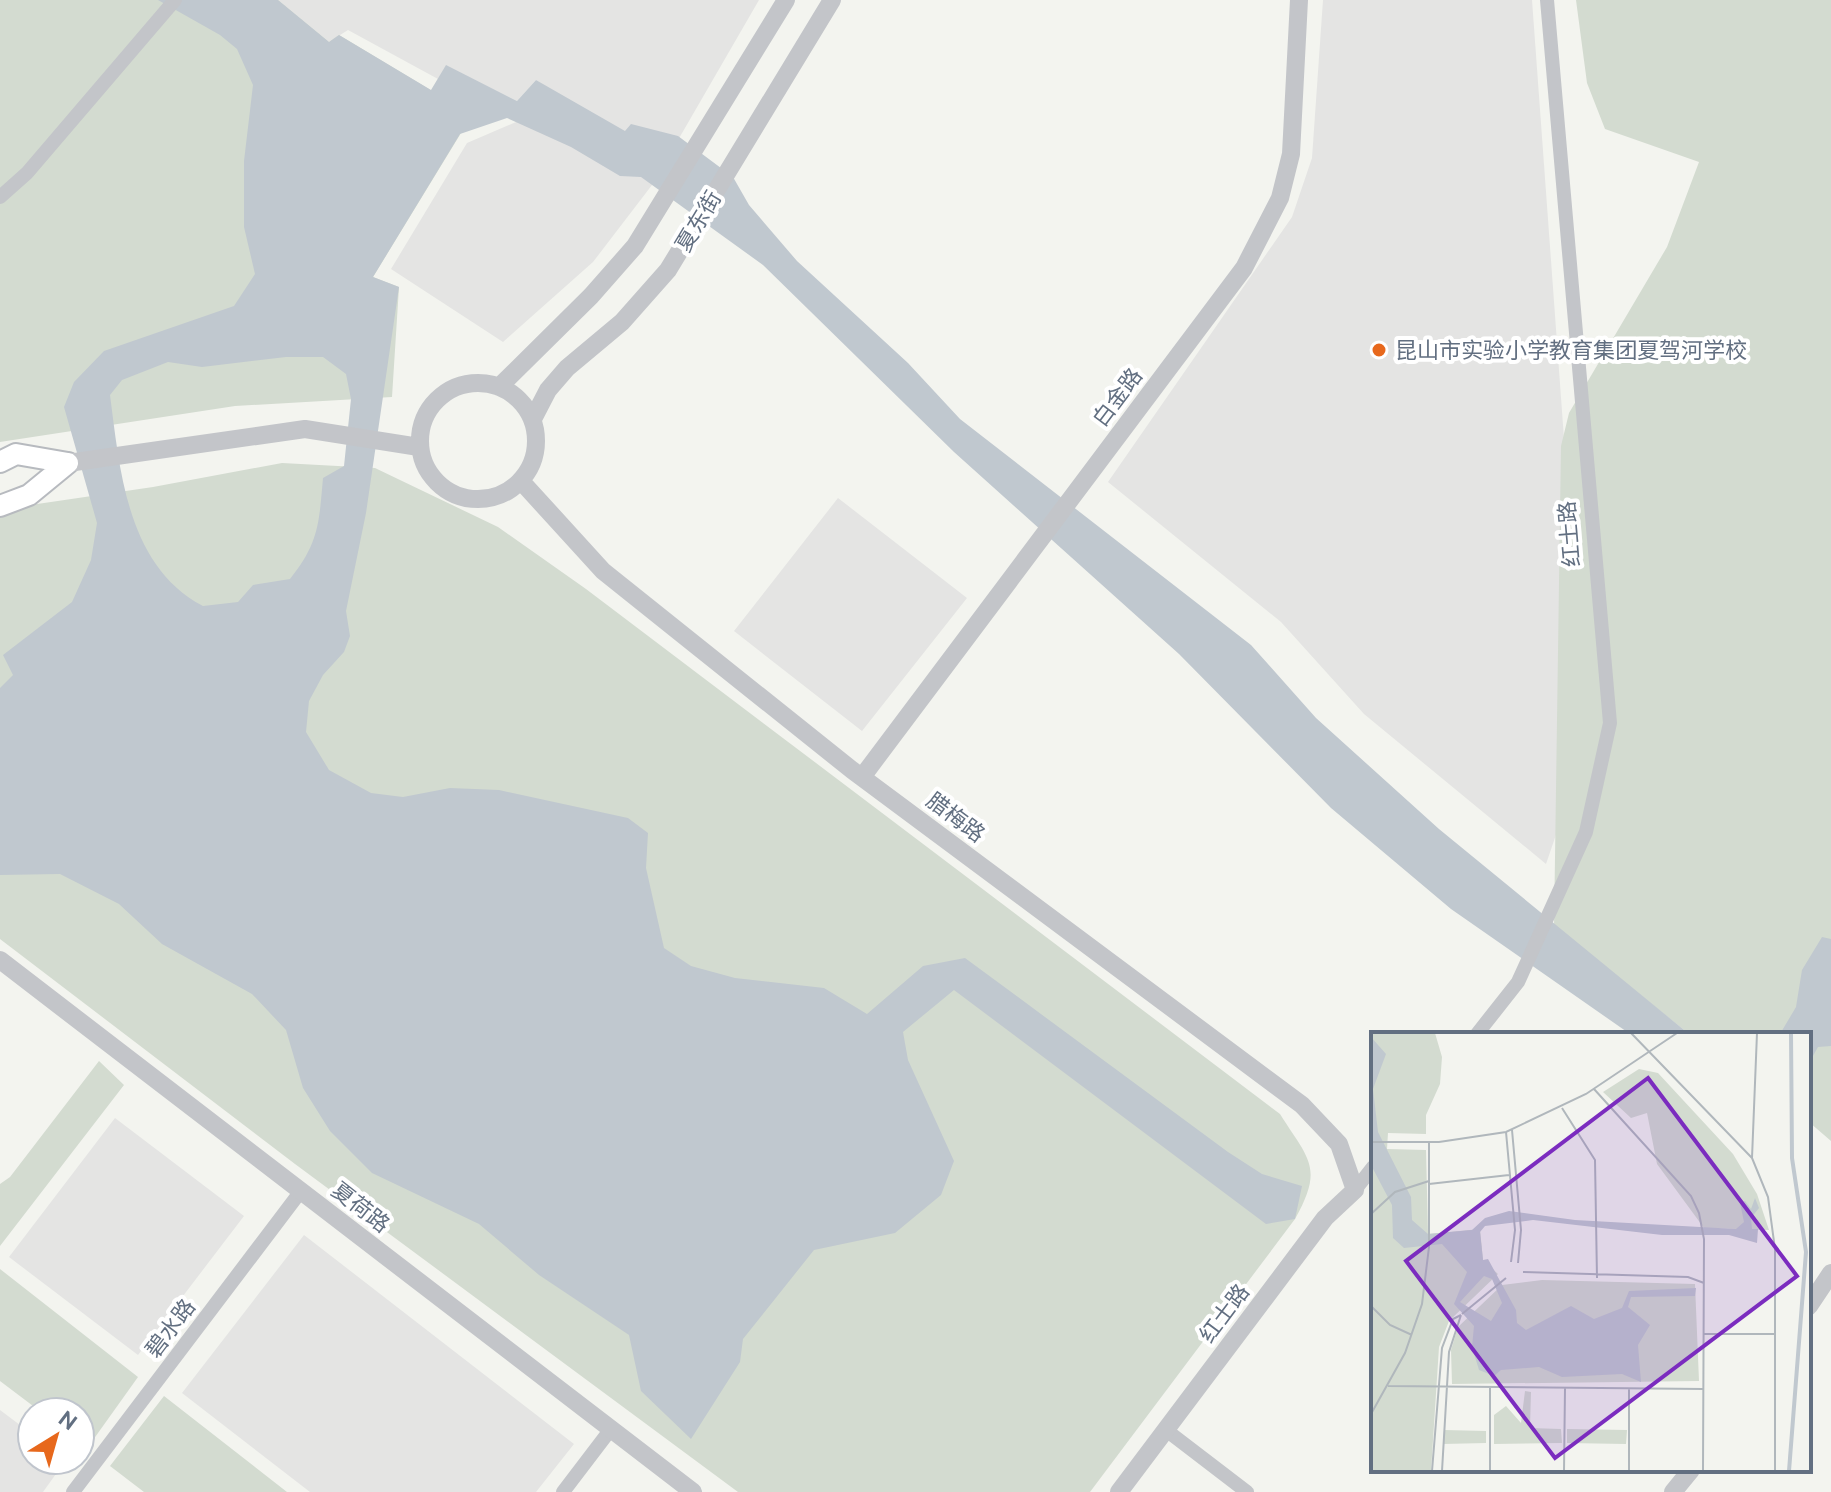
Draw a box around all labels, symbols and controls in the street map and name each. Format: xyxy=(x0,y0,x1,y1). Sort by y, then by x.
street label: 夏东街 xyxy=(670,186,725,255)
place label: 昆山市实验小学教育集团夏驾河学校 xyxy=(1395,337,1747,362)
marker: 昆山市实验小学教育集团夏驾河学校 xyxy=(1370,341,1388,359)
street label: 白金路 xyxy=(1087,363,1146,431)
street label: 红士路 xyxy=(1553,500,1584,568)
street label: 腊梅路 xyxy=(922,787,990,846)
inset map xyxy=(1371,1032,1811,1472)
street label: 夏荷路 xyxy=(328,1176,395,1237)
street label: 红士路 xyxy=(1194,1279,1253,1347)
street label: 碧水路 xyxy=(140,1294,199,1362)
north arrow xyxy=(16,1396,96,1476)
text: N xyxy=(54,1405,82,1435)

